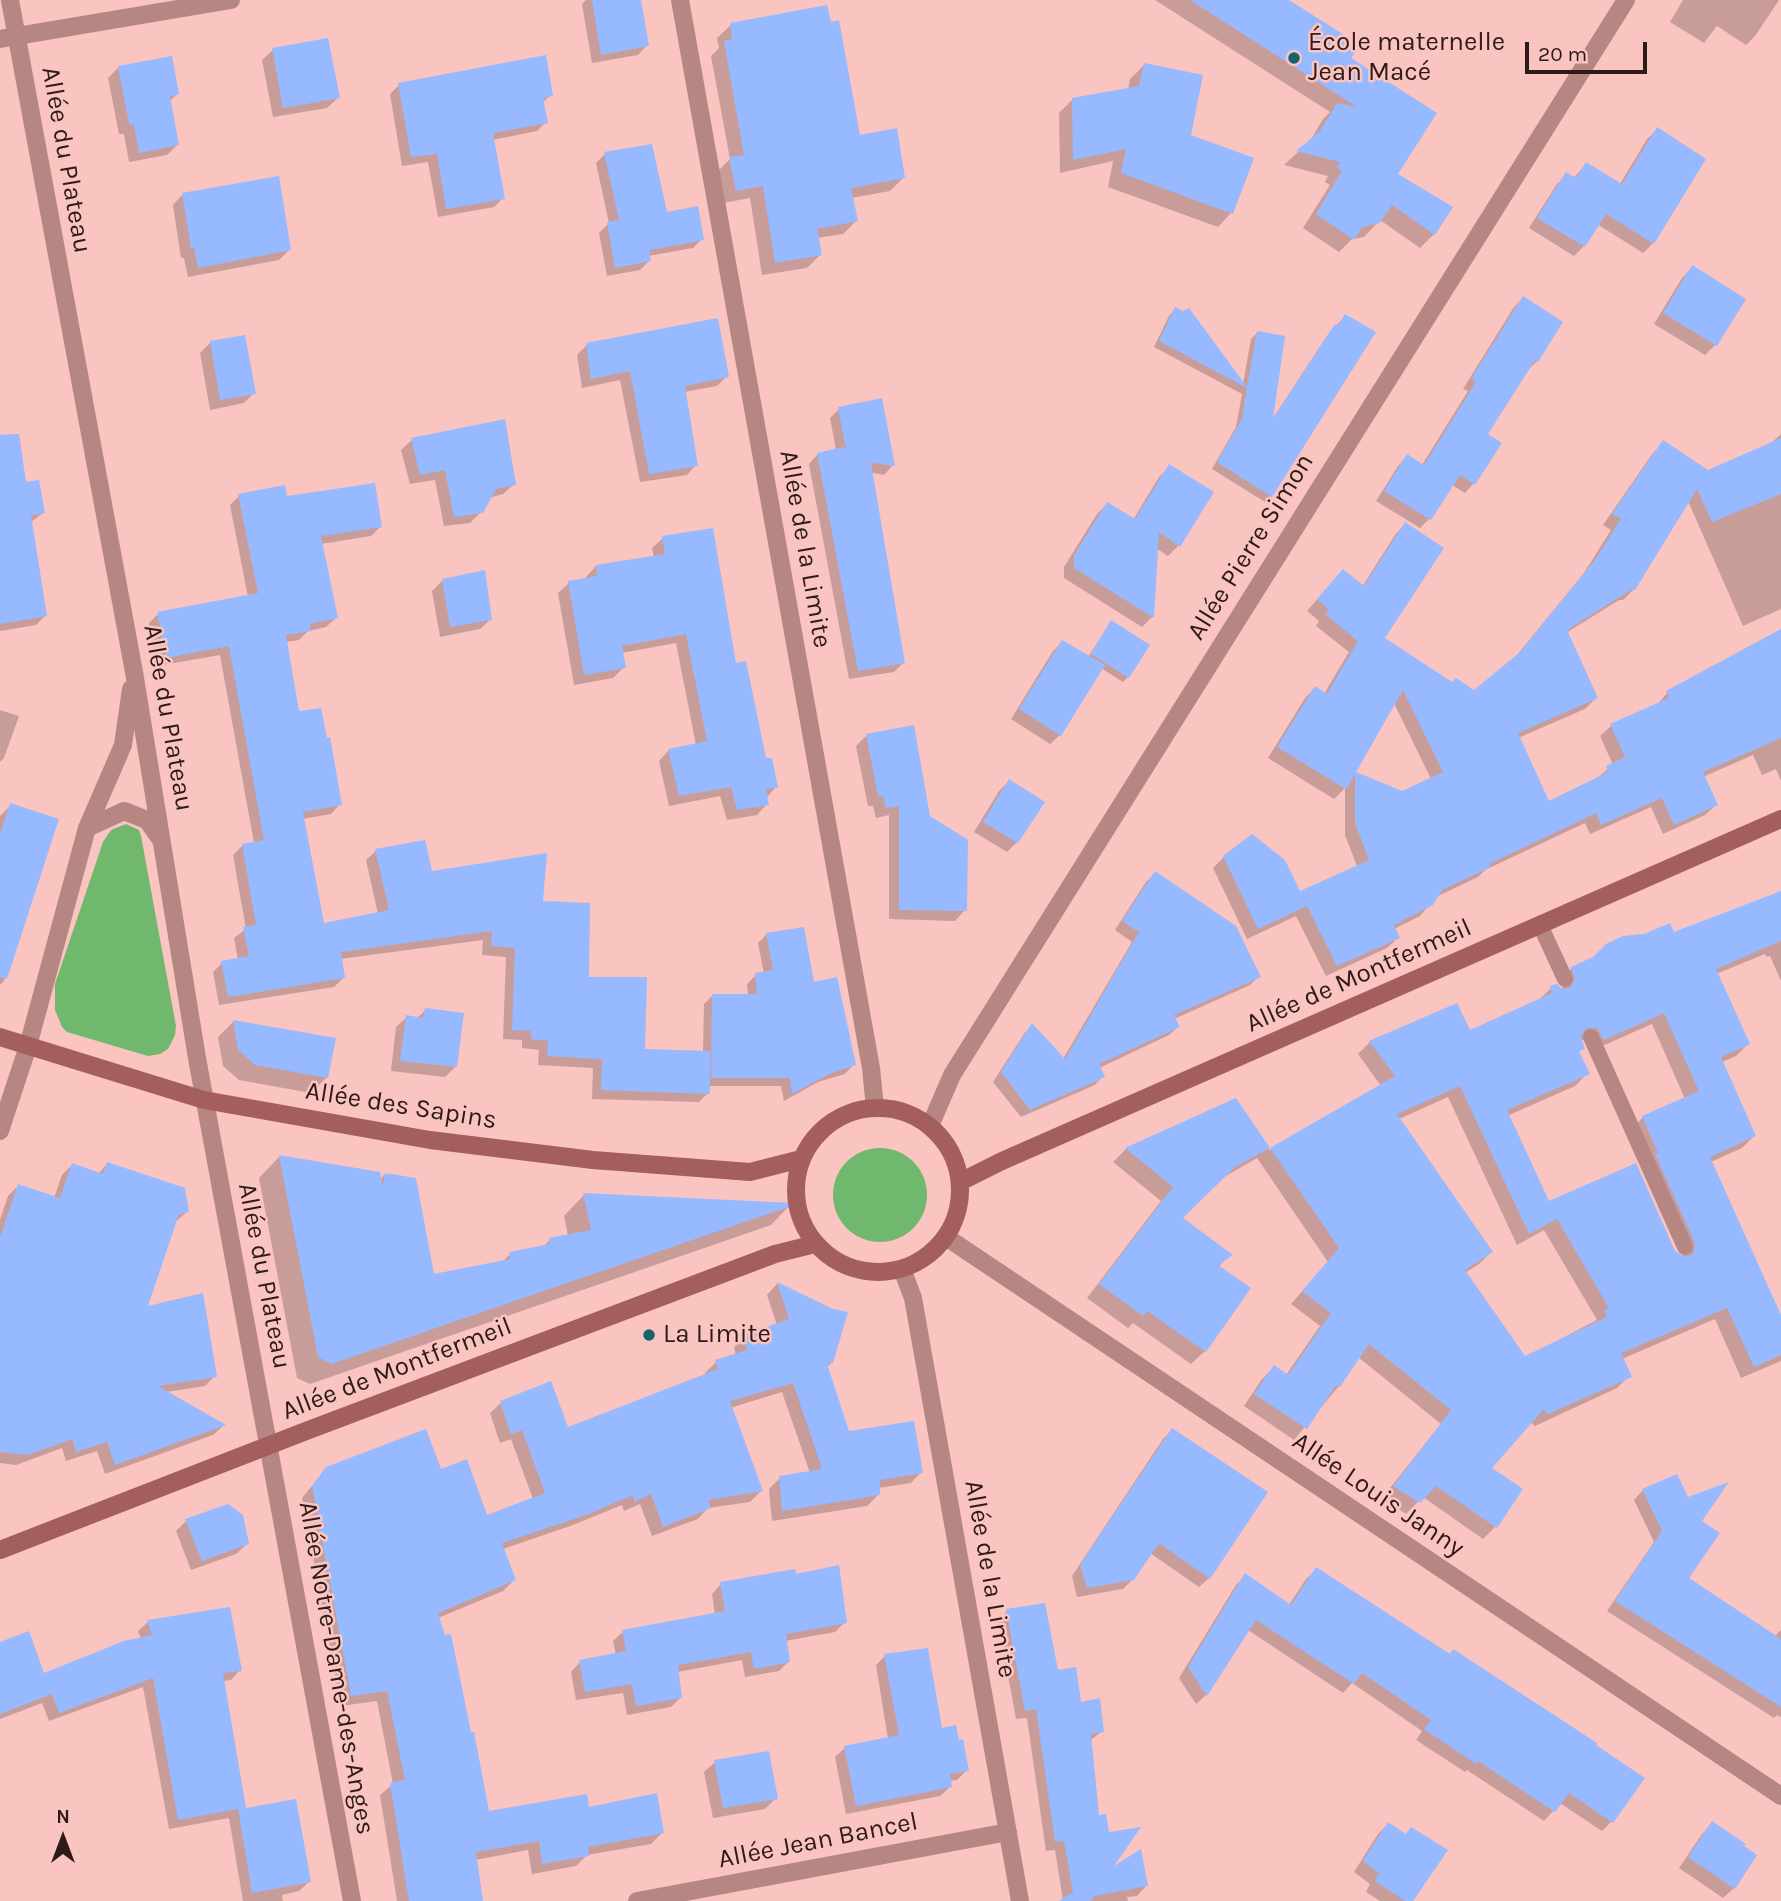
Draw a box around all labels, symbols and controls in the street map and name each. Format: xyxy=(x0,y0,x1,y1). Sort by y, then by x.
place label: École maternelle Jean Macé xyxy=(1308,27,1505,88)
scale bar xyxy=(1529,28,1652,72)
text: 20 m xyxy=(1538,42,1587,66)
marker: École maternelle Jean Macé xyxy=(1286,50,1302,66)
street label: Allée du Plateau xyxy=(34,64,98,256)
street label: Allée de la Limite xyxy=(772,448,838,650)
street label: Allée Pierre Simon xyxy=(1181,448,1321,646)
street label: Allée du Plateau xyxy=(136,622,200,814)
street label: Allée de Montfermeil xyxy=(1241,912,1477,1040)
street label: Allée des Sapins xyxy=(303,1075,499,1137)
street label: Allée du Plateau xyxy=(231,1180,297,1372)
street label: Allée de Montfermeil xyxy=(278,1311,516,1427)
place label: La Limite xyxy=(663,1319,771,1351)
marker: La Limite xyxy=(641,1327,657,1343)
street label: Allée Louis Janny xyxy=(1286,1426,1470,1564)
street label: Allée de la Limite xyxy=(957,1478,1023,1680)
street label: Allée Notre-Dame-des-Anges xyxy=(291,1499,381,1837)
north arrow xyxy=(28,1803,98,1873)
text: N xyxy=(56,1806,70,1828)
street label: Allée Jean Bancel xyxy=(716,1806,920,1876)

